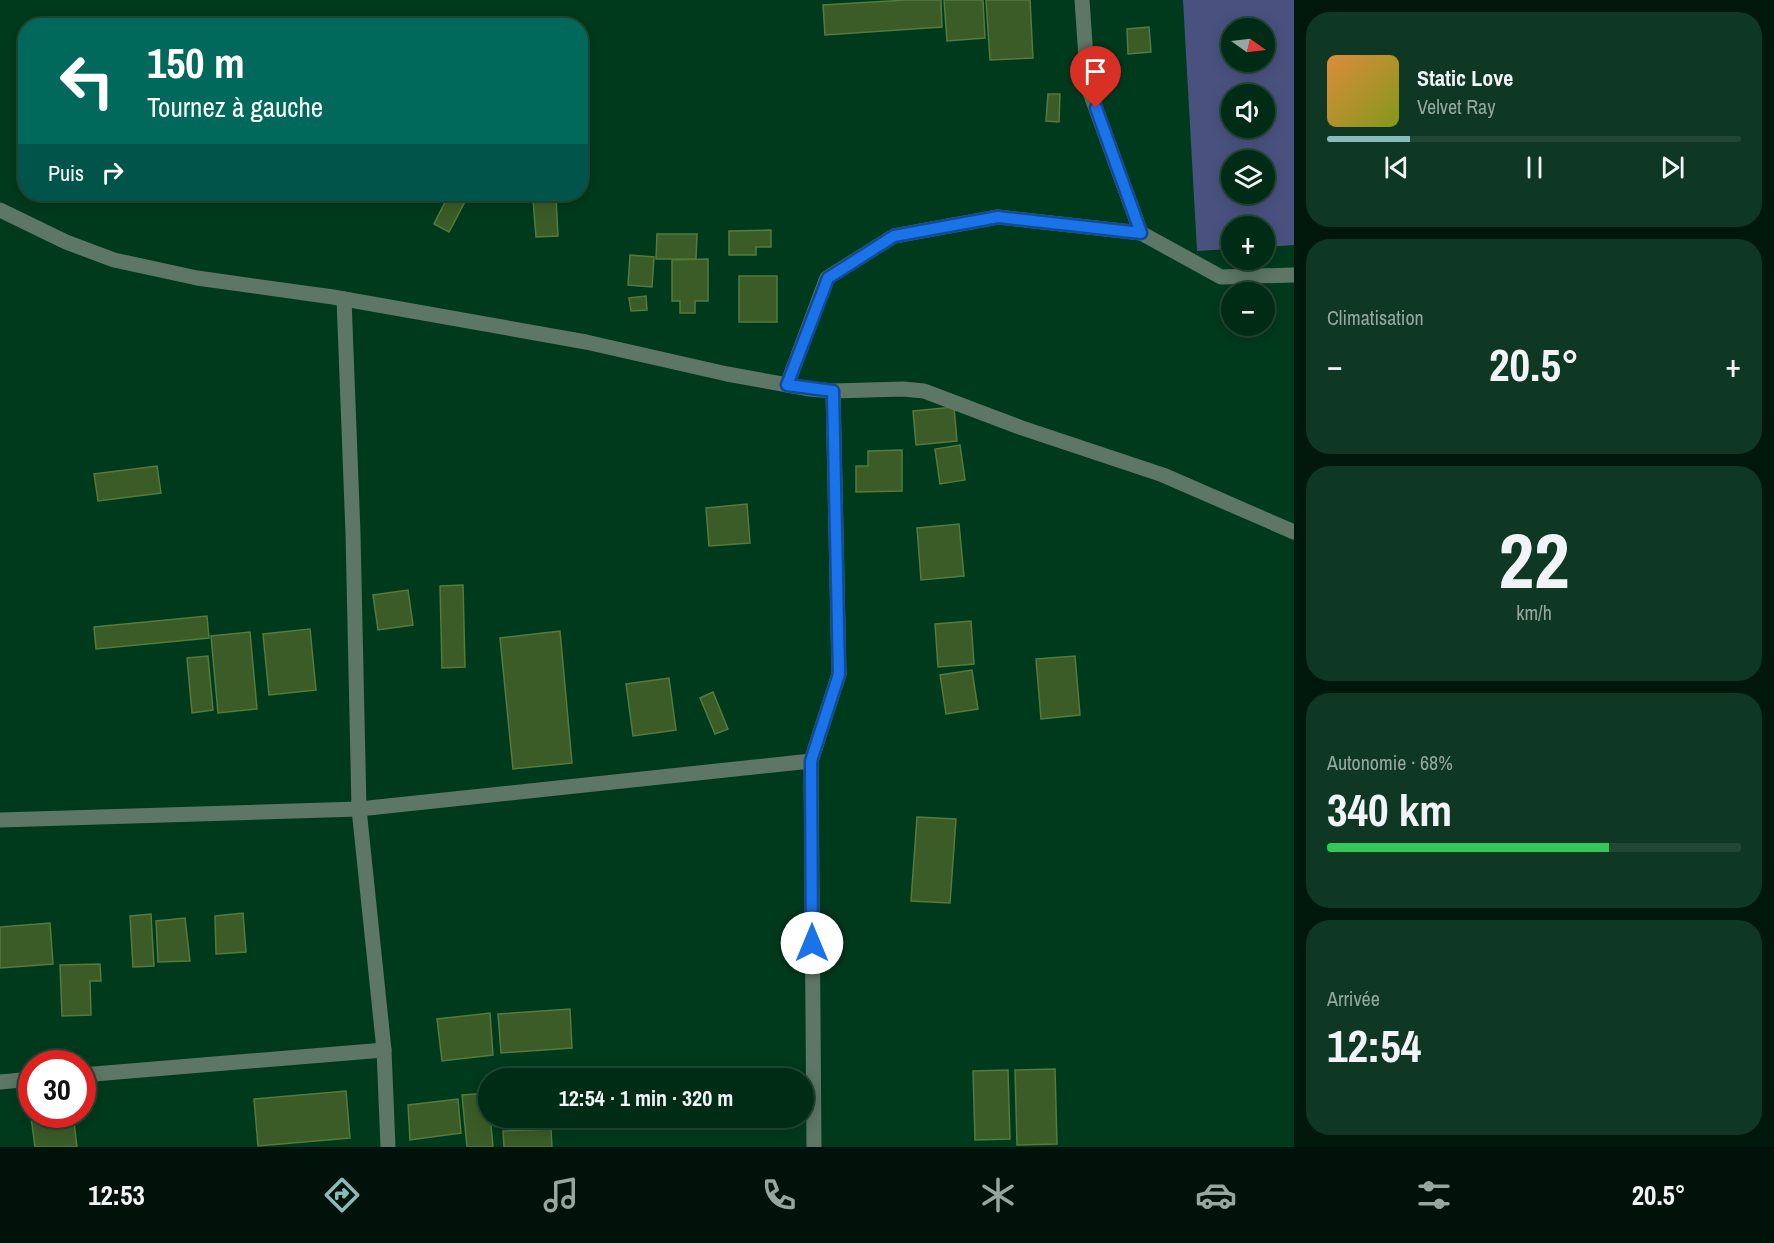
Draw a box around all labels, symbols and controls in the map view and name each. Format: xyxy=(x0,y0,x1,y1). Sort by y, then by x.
north arrow xyxy=(1221,18,1275,72)
map controls xyxy=(1221,18,1275,336)
text: 150 m xyxy=(147,35,245,91)
icon: left xyxy=(48,42,126,120)
pin xyxy=(1070,46,1121,108)
icon: arrive xyxy=(1079,55,1112,88)
text: Static Love xyxy=(1417,63,1513,93)
button: sound xyxy=(1221,84,1275,138)
text: Tournez à gauche xyxy=(147,89,323,125)
text: Velvet Ray xyxy=(1417,93,1495,120)
button: layers xyxy=(1221,150,1275,204)
icon: previous xyxy=(1380,151,1413,184)
icon: pause xyxy=(1518,151,1551,184)
icon: next xyxy=(1656,151,1689,184)
icon: right xyxy=(96,156,129,189)
text: Puis xyxy=(48,158,84,188)
button: + xyxy=(1221,216,1275,270)
button: − xyxy=(1221,282,1275,336)
text: Climatisation xyxy=(1327,304,1424,331)
text: 20.5° xyxy=(1489,334,1579,395)
text: − xyxy=(1327,343,1343,387)
text: + xyxy=(1725,343,1741,387)
text: 22 xyxy=(1498,507,1570,612)
text: km/h xyxy=(1516,599,1552,626)
text: Autonomie · 68% xyxy=(1327,749,1453,776)
text: 340 km xyxy=(1327,779,1452,840)
position arrow xyxy=(780,911,844,975)
text: Arrivée xyxy=(1327,985,1380,1012)
text: 12:54 xyxy=(1327,1015,1421,1076)
speed limit sign: 30 xyxy=(18,1050,96,1128)
text: 12:54 · 1 min · 320 m xyxy=(559,1083,733,1113)
icon: directions xyxy=(321,1174,363,1216)
icon: music xyxy=(540,1174,582,1216)
icon: phone xyxy=(758,1174,800,1216)
icon: climate xyxy=(977,1174,1019,1216)
icon: car xyxy=(1195,1174,1237,1216)
icon: filters xyxy=(1413,1174,1455,1216)
text: 12:53 xyxy=(88,1177,145,1213)
text: 20.5° xyxy=(1632,1177,1686,1213)

